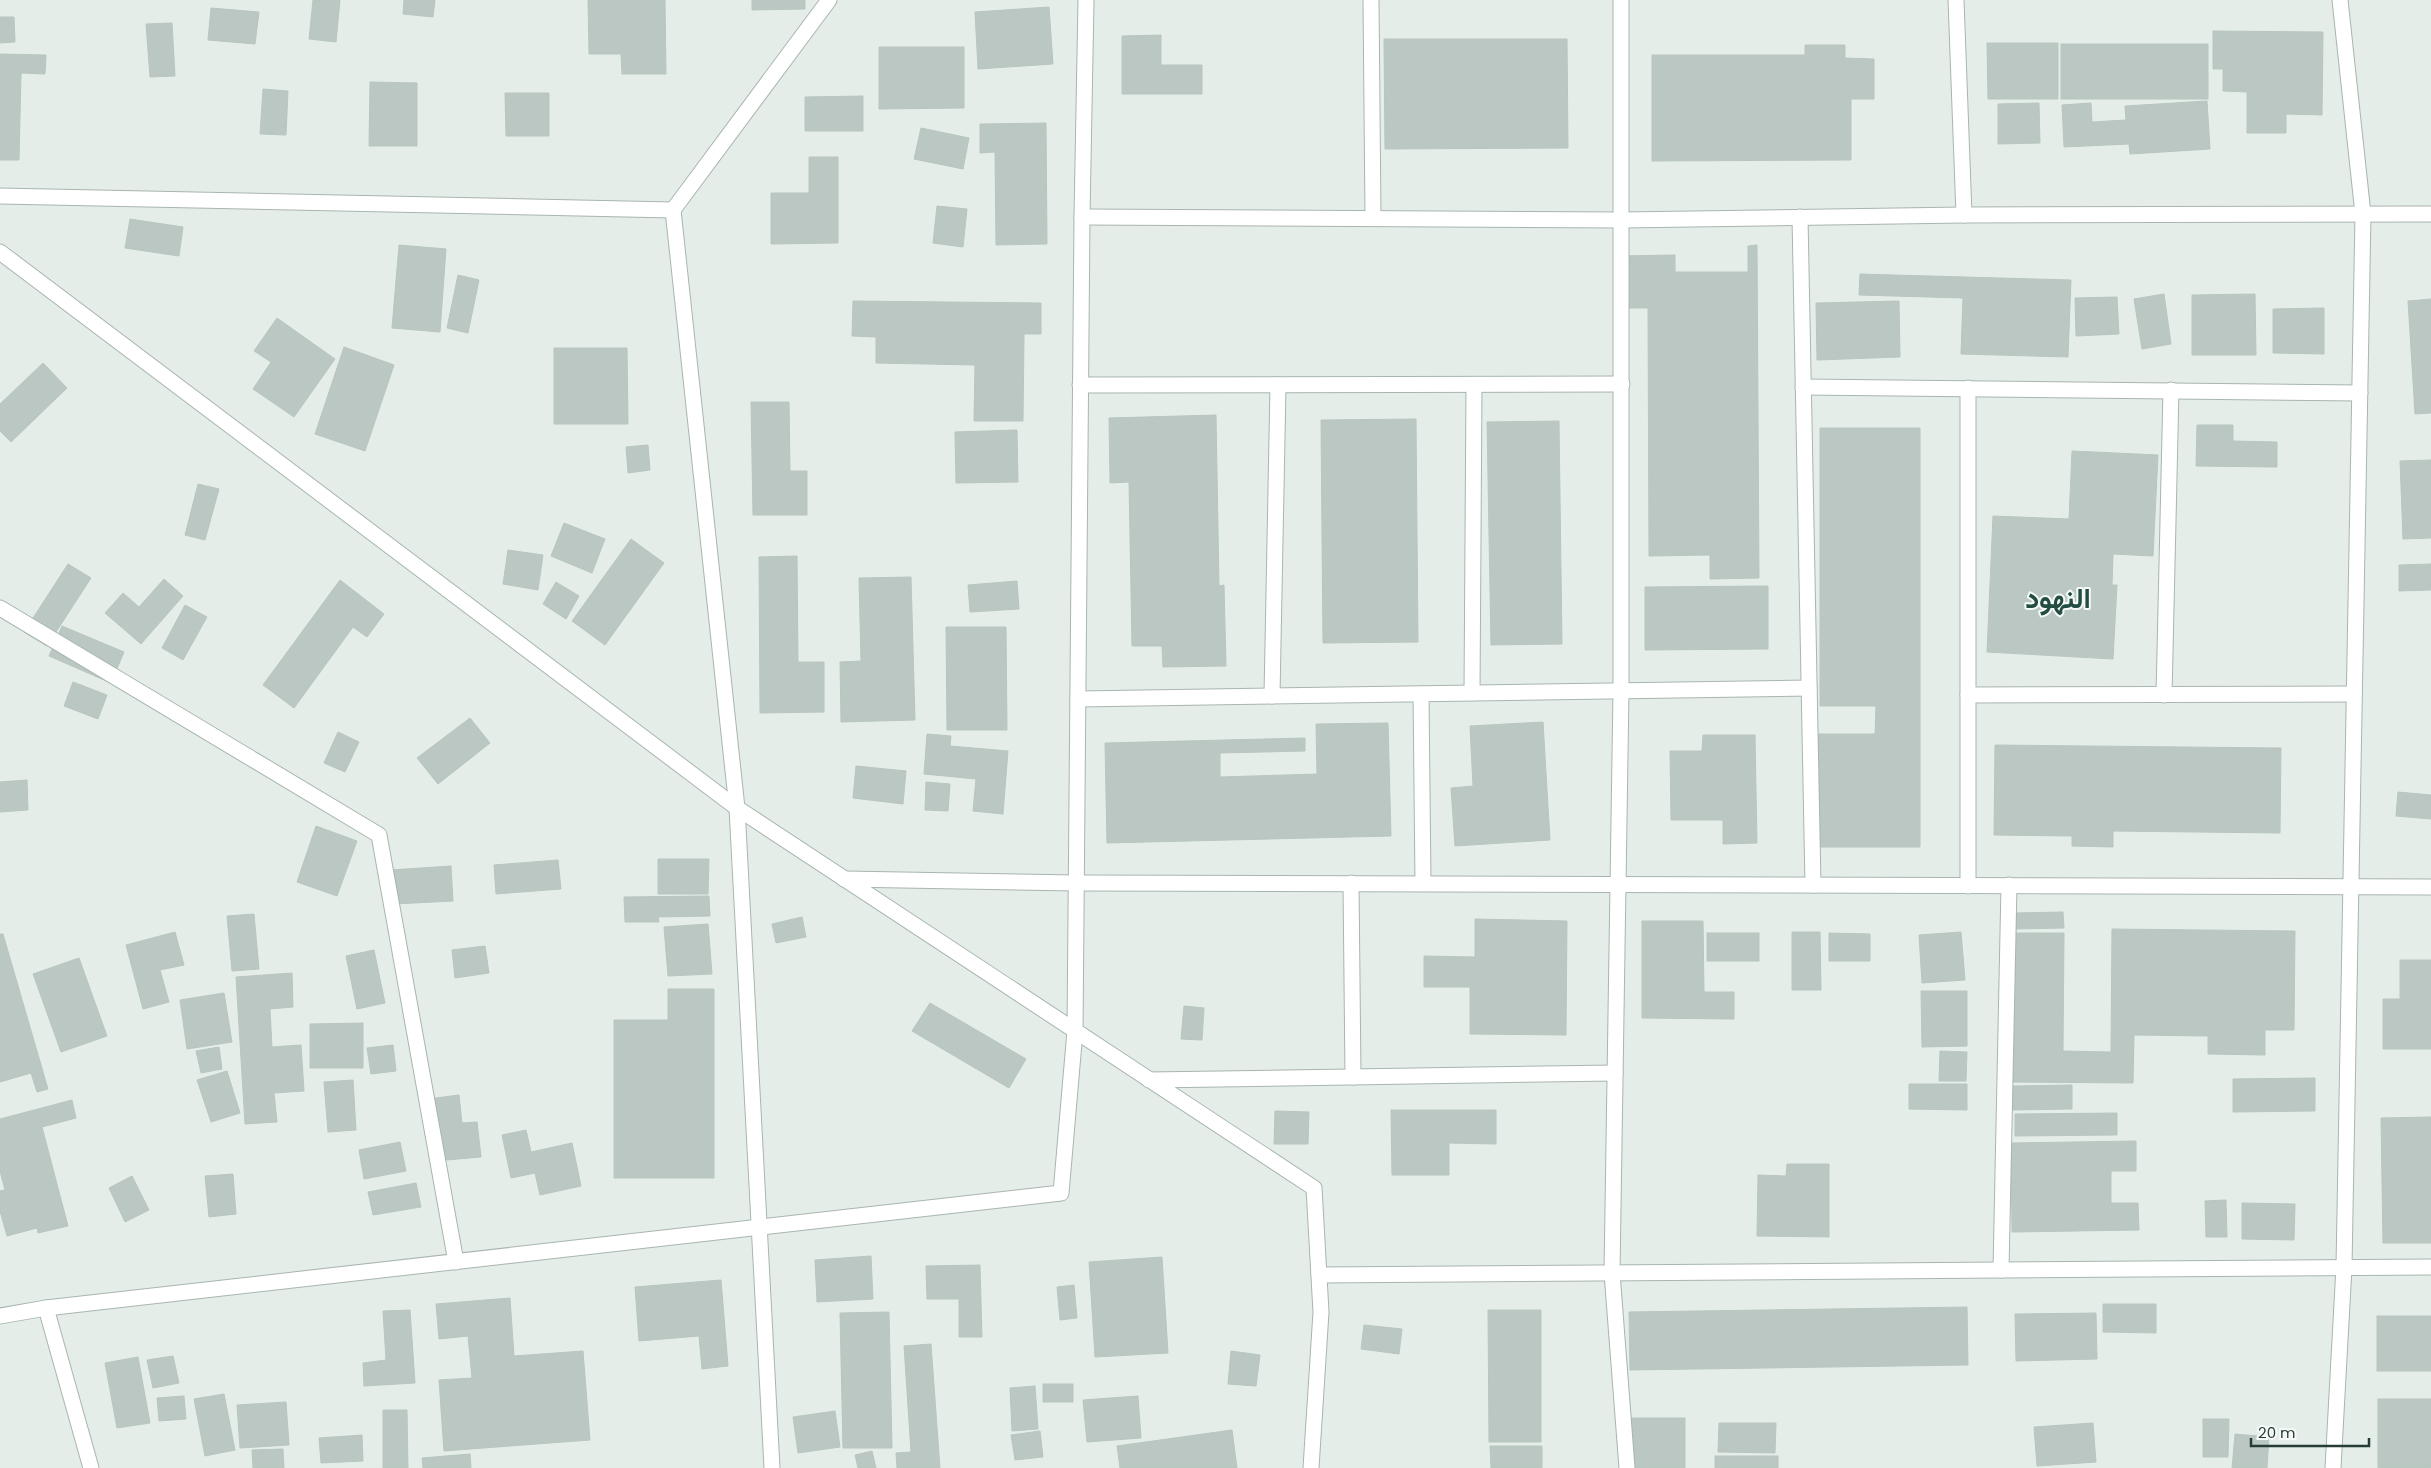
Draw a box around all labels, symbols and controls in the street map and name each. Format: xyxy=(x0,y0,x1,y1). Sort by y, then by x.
district label: النهود xyxy=(2025,579,2091,618)
scale bar xyxy=(2251,1416,2368,1448)
text: 20 m xyxy=(2258,1422,2296,1443)

